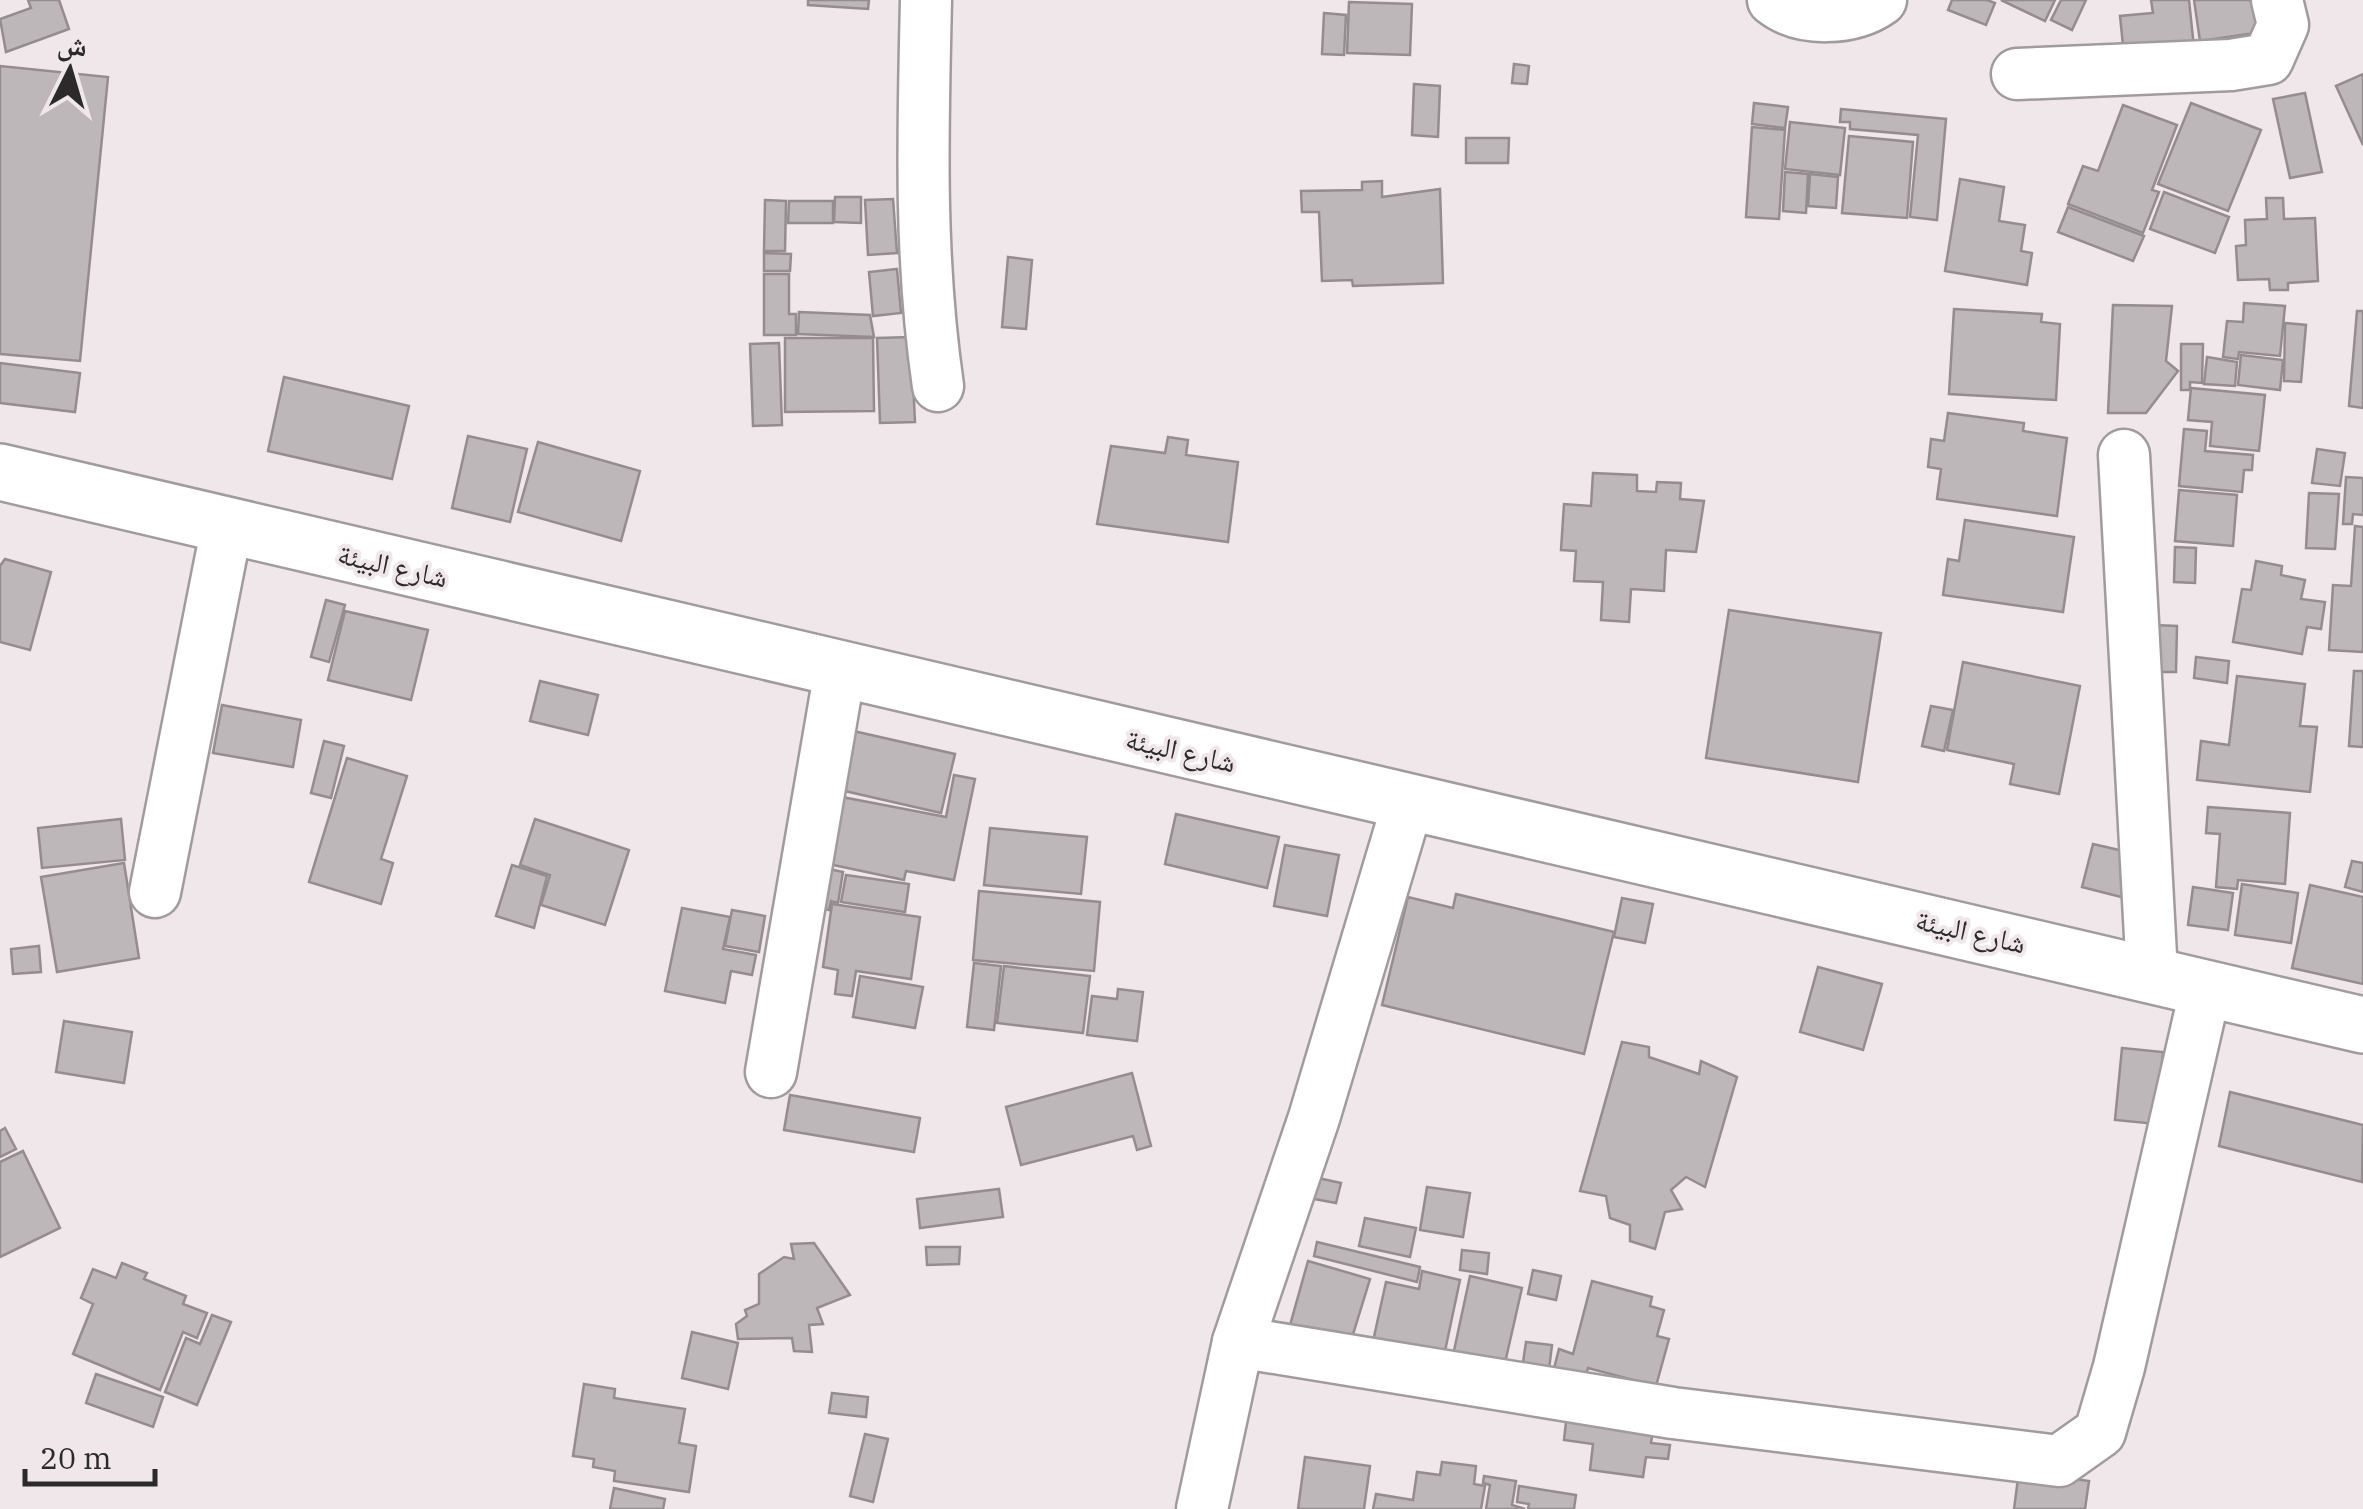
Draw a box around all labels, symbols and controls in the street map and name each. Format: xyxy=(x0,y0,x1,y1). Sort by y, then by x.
north arrow xyxy=(20,20,120,120)
text: ش xyxy=(56,25,89,64)
street label: شارع البيئة xyxy=(335,534,451,596)
street label: شارع البيئة xyxy=(1123,719,1239,781)
street label: شارع البيئة xyxy=(1913,900,2029,962)
scale bar xyxy=(25,1424,155,1486)
text: 20 m xyxy=(40,1438,112,1477)

